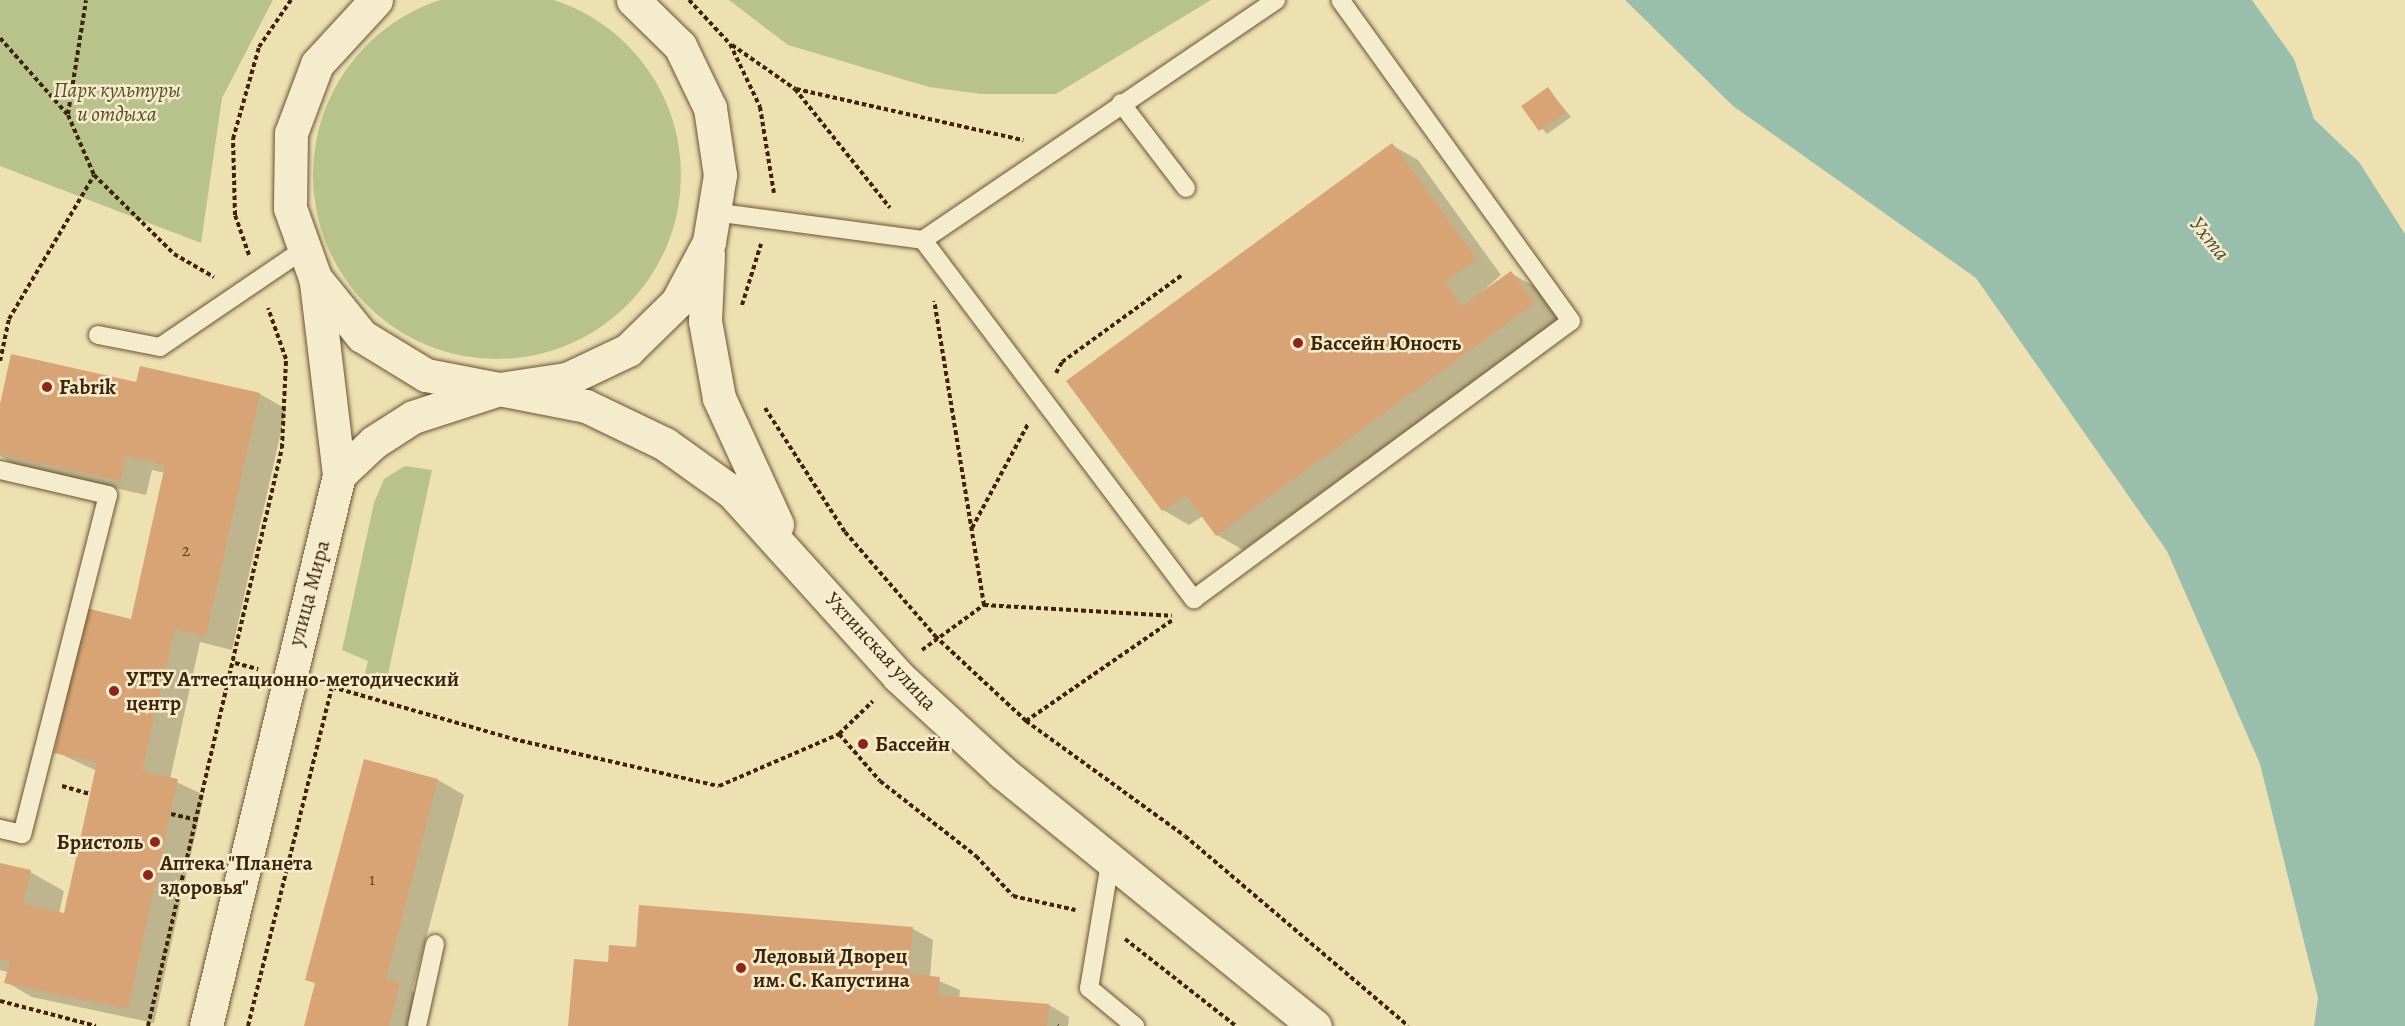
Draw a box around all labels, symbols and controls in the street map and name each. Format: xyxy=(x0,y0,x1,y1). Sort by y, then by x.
park label: Парк культуры и отдыха xyxy=(53,77,181,127)
water label: Ухта xyxy=(2183,212,2235,266)
place label: Бассейн Юность xyxy=(1310,330,1461,356)
marker: Бассейн Юность xyxy=(1291,336,1305,350)
place label: Fabrik xyxy=(59,374,116,400)
marker: Fabrik xyxy=(40,380,54,394)
street label: улица Мира xyxy=(283,537,335,649)
house number: 2 xyxy=(182,539,190,561)
street label: Ухтинская улица xyxy=(820,587,942,715)
place label: УГТУ Аттестационно-методический центр xyxy=(126,666,459,716)
marker: УГТУ Аттестационно-методический центр xyxy=(107,684,121,698)
place label: Бассейн xyxy=(875,731,950,757)
marker: Бассейн xyxy=(856,737,870,751)
place label: Бристоль xyxy=(57,829,143,855)
marker: Бристоль xyxy=(148,835,162,849)
place label: Аптека "Планета здоровья" xyxy=(160,850,313,900)
marker: Аптека "Планета здоровья" xyxy=(141,868,155,882)
house number: 1 xyxy=(369,868,375,890)
place label: Ледовый Дворец им. С. Капустина xyxy=(753,943,911,993)
marker: Ледовый Дворец им. С. Капустина xyxy=(734,961,748,975)

